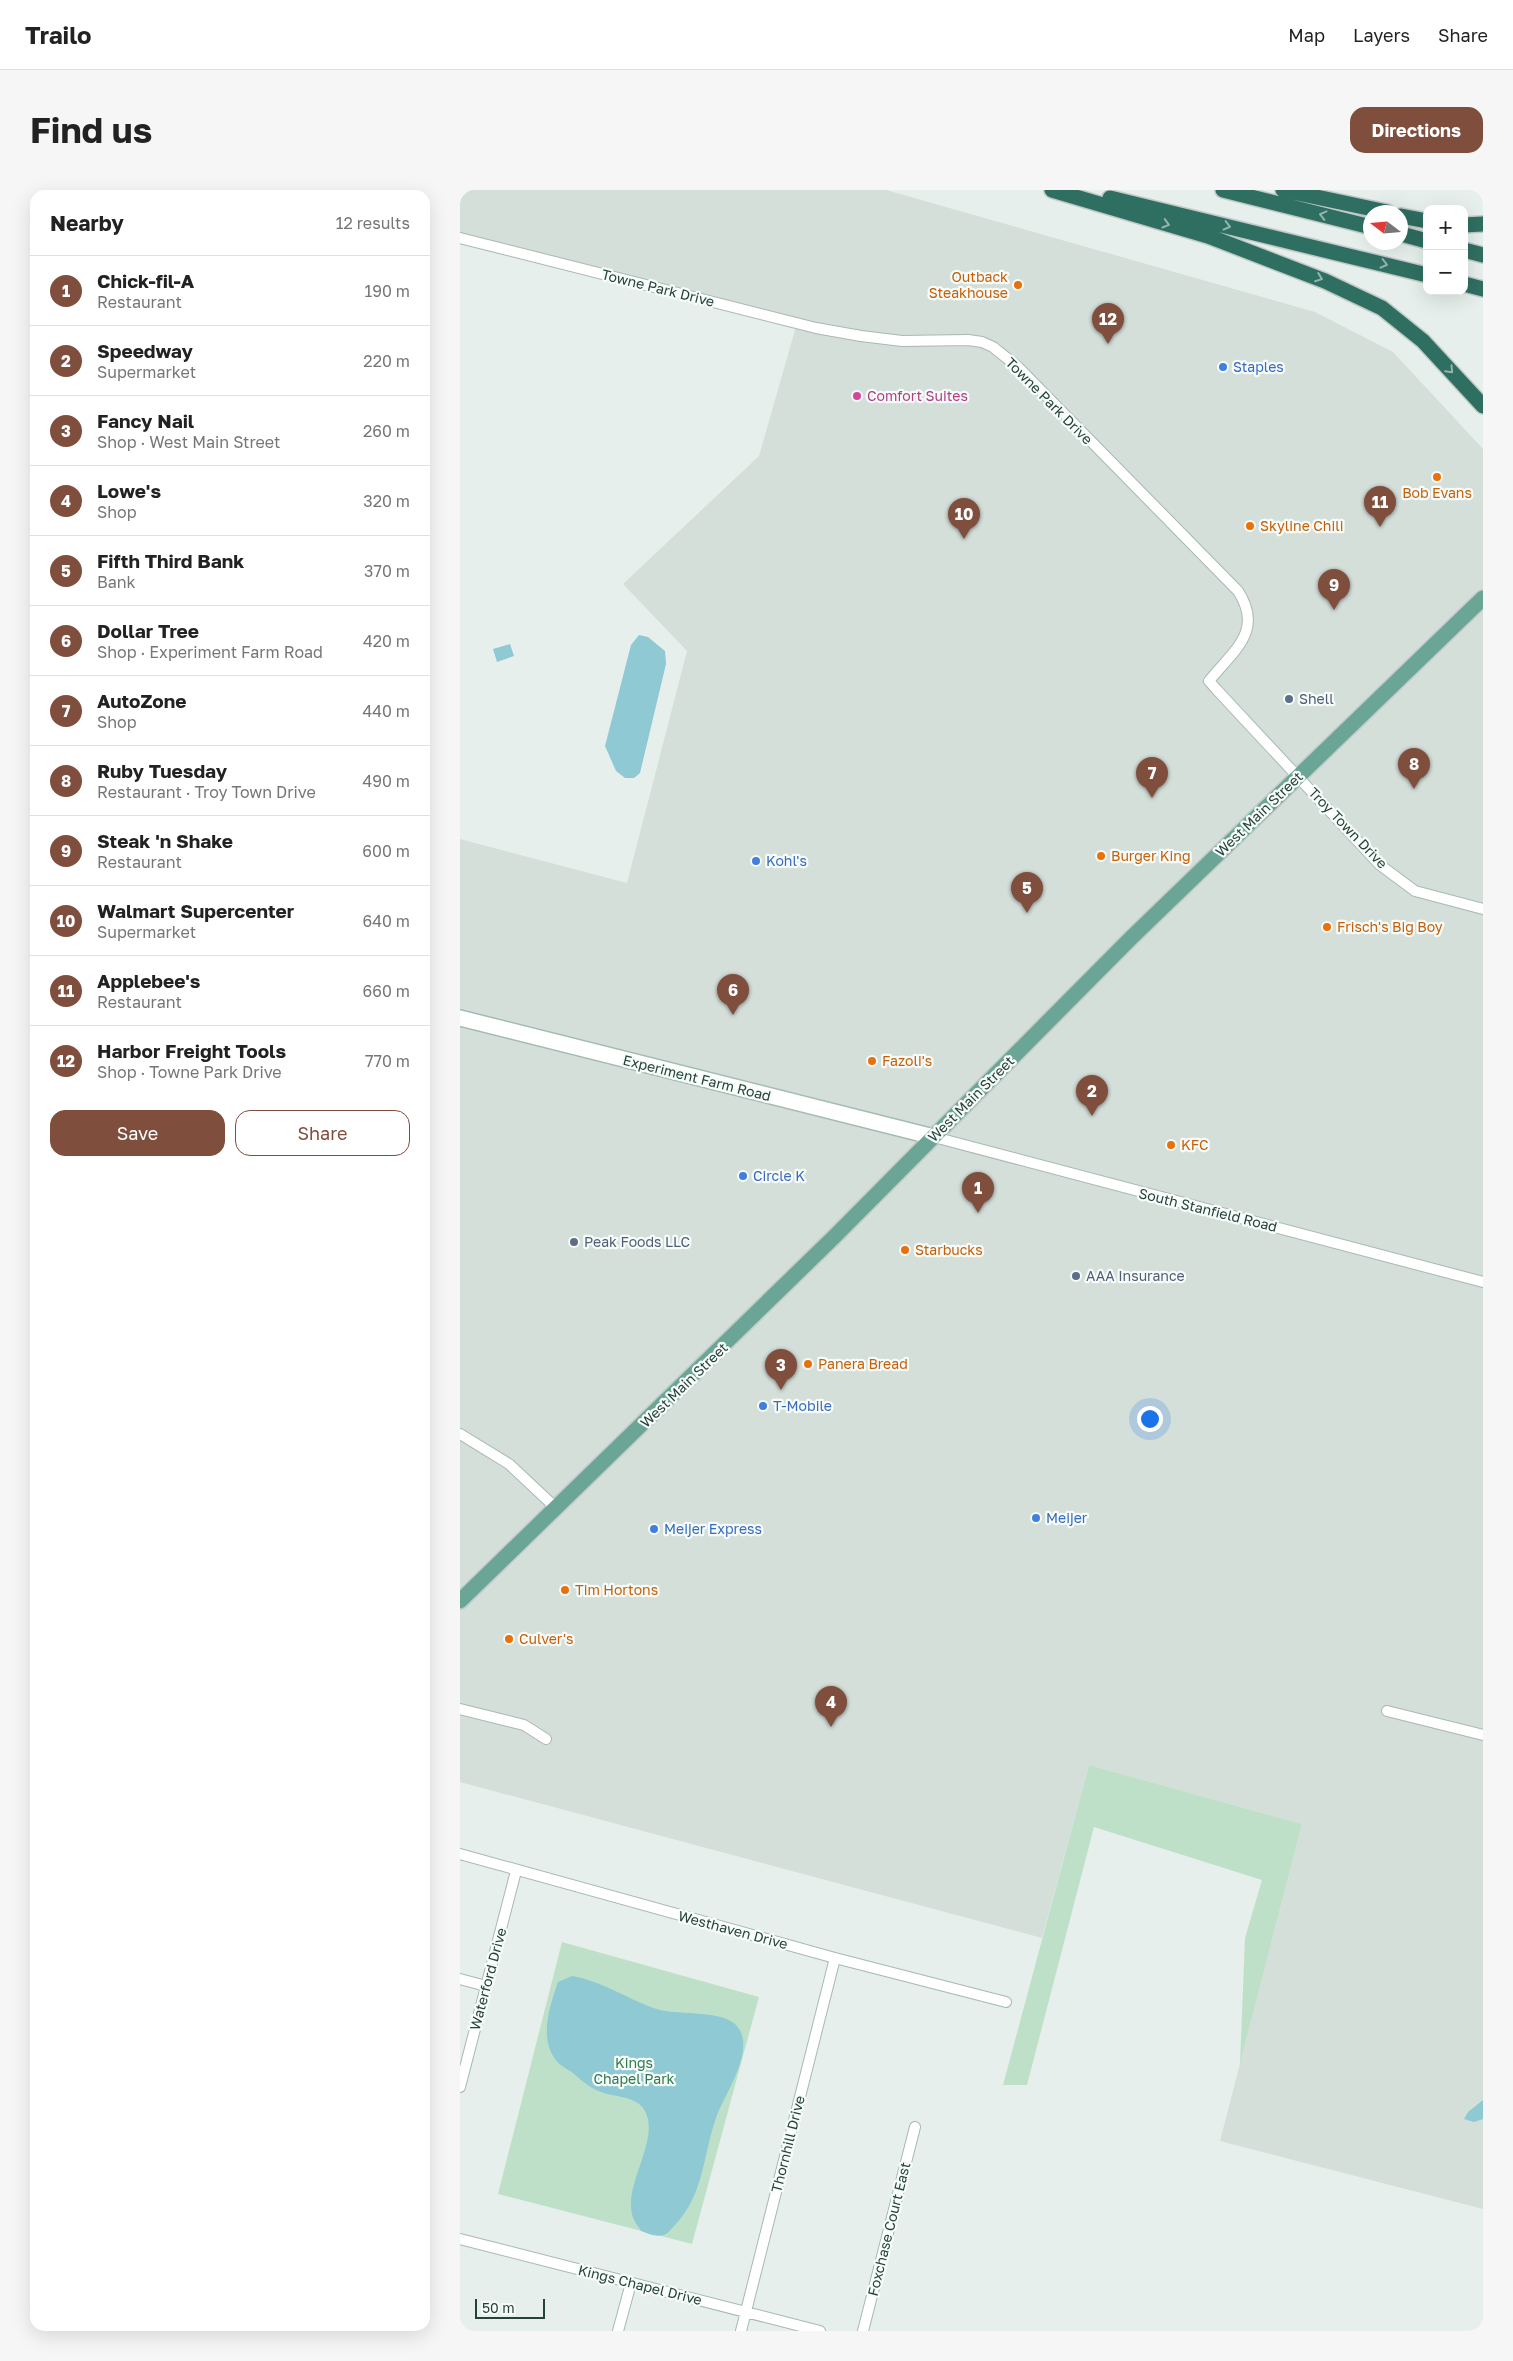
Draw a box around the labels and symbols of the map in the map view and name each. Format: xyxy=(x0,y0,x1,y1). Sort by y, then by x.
north arrow xyxy=(1363,205,1408,250)
one-way arrow xyxy=(1319,210,1328,221)
one-way arrow xyxy=(1161,218,1169,228)
one-way arrow xyxy=(1222,220,1231,231)
one-way arrow xyxy=(1380,259,1388,269)
street label: Towne Park Drive xyxy=(600,265,716,310)
place label: Outback Steakhouse xyxy=(929,268,1008,301)
one-way arrow xyxy=(1314,272,1322,282)
marker: Outback Steakhouse xyxy=(1012,279,1024,291)
pin: 12 xyxy=(1092,303,1124,344)
street label: Towne Park Drive xyxy=(1002,354,1096,448)
place label: Staples xyxy=(1233,358,1284,375)
marker: Staples xyxy=(1217,361,1229,373)
one-way arrow xyxy=(1444,364,1453,373)
place label: Comfort Suites xyxy=(867,387,968,404)
marker: Comfort Suites xyxy=(851,390,863,402)
marker: Bob Evans xyxy=(1431,471,1443,483)
place label: Bob Evans xyxy=(1402,484,1472,501)
pin: 11 xyxy=(1364,486,1396,527)
pin: 10 xyxy=(948,498,980,539)
place label: Skyline Chili xyxy=(1260,517,1343,534)
marker: Skyline Chili xyxy=(1244,520,1256,532)
pin: 9 xyxy=(1318,569,1350,610)
place label: Shell xyxy=(1299,690,1334,707)
marker: Shell xyxy=(1283,693,1295,705)
pin: 8 xyxy=(1398,748,1430,789)
pin: 7 xyxy=(1136,757,1168,798)
street label: West Main Street xyxy=(1211,768,1306,860)
street label: Troy Town Drive xyxy=(1305,784,1391,872)
place label: Burger King xyxy=(1111,847,1191,864)
marker: Burger King xyxy=(1095,850,1107,862)
place label: Kohl's xyxy=(766,852,807,869)
marker: Kohl's xyxy=(750,855,762,867)
pin: 5 xyxy=(1011,872,1043,913)
place label: Frisch's Big Boy xyxy=(1337,918,1443,935)
marker: Frisch's Big Boy xyxy=(1321,921,1333,933)
pin: 6 xyxy=(717,974,749,1015)
street label: Experiment Farm Road xyxy=(621,1051,773,1104)
place label: Fazoli's xyxy=(882,1052,932,1069)
street label: West Main Street xyxy=(924,1052,1017,1145)
marker: Fazoli's xyxy=(866,1055,878,1067)
pin: 2 xyxy=(1076,1075,1108,1116)
place label: KFC xyxy=(1181,1136,1208,1153)
marker: KFC xyxy=(1165,1139,1177,1151)
place label: Circle K xyxy=(753,1167,805,1184)
marker: Circle K xyxy=(737,1170,749,1182)
pin: 1 xyxy=(962,1172,994,1213)
street label: South Stanfield Road xyxy=(1137,1184,1279,1235)
place label: Peak Foods LLC xyxy=(584,1233,690,1250)
marker: Peak Foods LLC xyxy=(568,1236,580,1248)
place label: Starbucks xyxy=(915,1241,983,1258)
marker: Starbucks xyxy=(899,1244,911,1256)
place label: AAA Insurance xyxy=(1086,1267,1185,1284)
marker: AAA Insurance xyxy=(1070,1270,1082,1282)
street label: West Main Street xyxy=(636,1339,731,1431)
pin: 3 xyxy=(765,1349,797,1390)
place label: Panera Bread xyxy=(818,1355,908,1372)
marker: Panera Bread xyxy=(802,1358,814,1370)
place label: T-Mobile xyxy=(773,1397,832,1414)
marker: T-Mobile xyxy=(757,1400,769,1412)
your location xyxy=(1137,1406,1163,1432)
place label: Meijer xyxy=(1046,1509,1088,1526)
marker: Meijer xyxy=(1030,1512,1042,1524)
place label: Meijer Express xyxy=(664,1520,762,1537)
marker: Meijer Express xyxy=(648,1523,660,1535)
place label: Tim Hortons xyxy=(575,1581,658,1598)
marker: Tim Hortons xyxy=(559,1584,571,1596)
place label: Culver's xyxy=(519,1630,573,1647)
marker: Culver's xyxy=(503,1633,515,1645)
pin: 4 xyxy=(815,1686,847,1727)
street label: Westhaven Drive xyxy=(676,1907,790,1952)
street label: Waterford Drive xyxy=(466,1926,509,2032)
park label: Kings Chapel Park xyxy=(593,2054,675,2087)
street label: Thornhill Drive xyxy=(767,2094,808,2194)
street label: Foxchase Court East xyxy=(864,2160,913,2298)
street label: Kings Chapel Drive xyxy=(576,2261,704,2308)
scale bar xyxy=(475,2296,545,2319)

